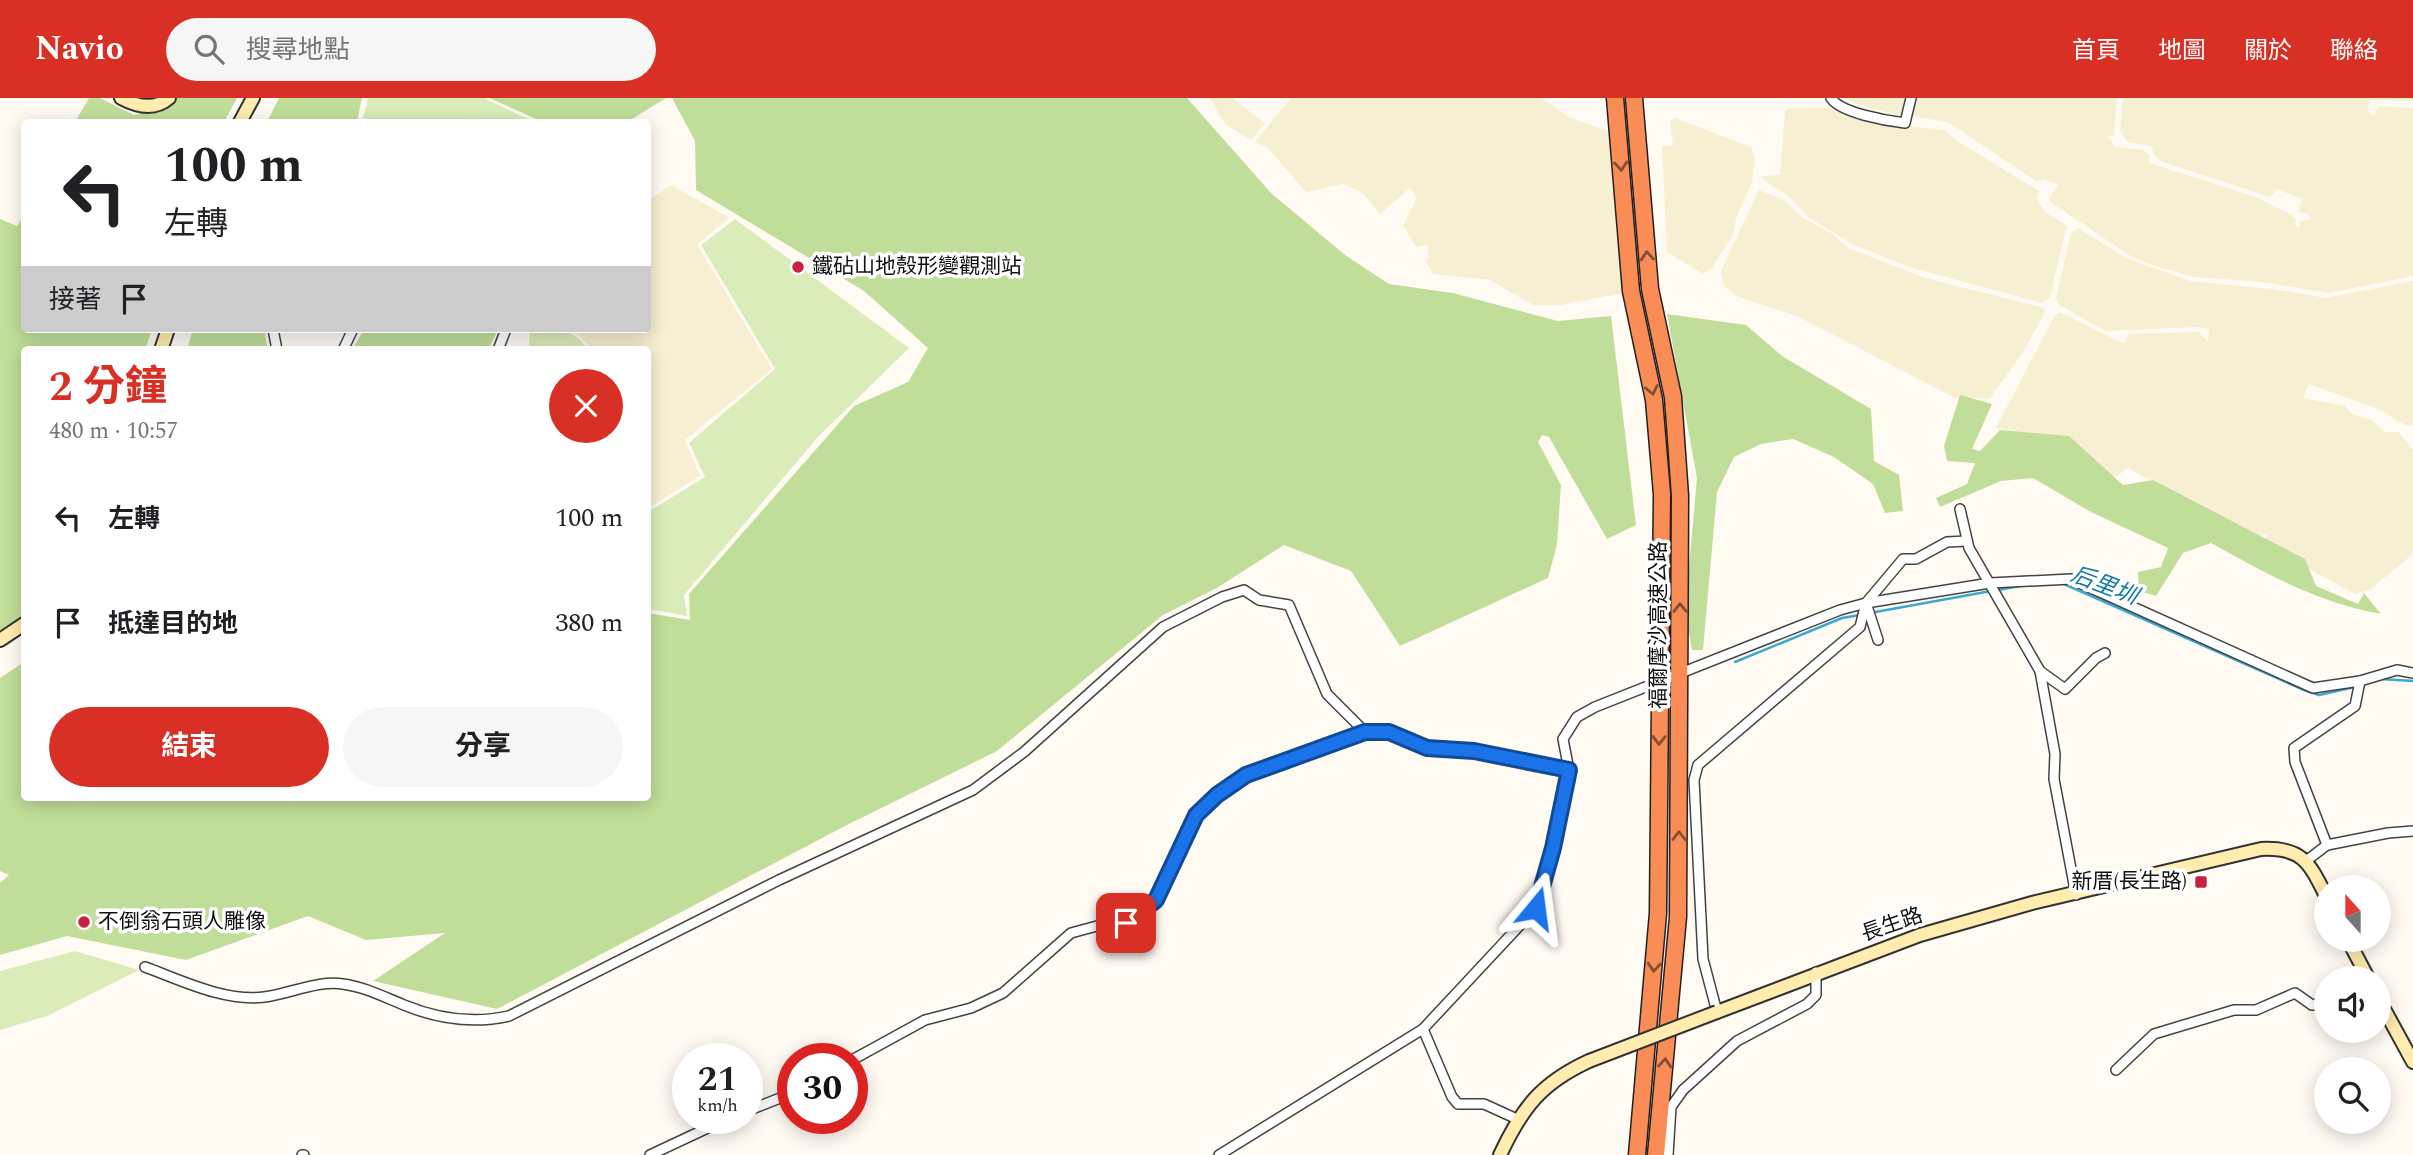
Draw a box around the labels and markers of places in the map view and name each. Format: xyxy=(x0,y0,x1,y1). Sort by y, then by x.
place label: 鐵砧山地殼形變觀測站 xyxy=(812,251,1022,283)
marker: 鐵砧山地殼形變觀測站 xyxy=(790,259,806,275)
place label: 新厝(長生路) xyxy=(2072,866,2187,898)
marker: 新厝(長生路) xyxy=(2193,874,2209,890)
pin xyxy=(1096,893,1156,953)
place label: 不倒翁石頭人雕像 xyxy=(98,906,266,938)
marker: 不倒翁石頭人雕像 xyxy=(76,914,92,930)

